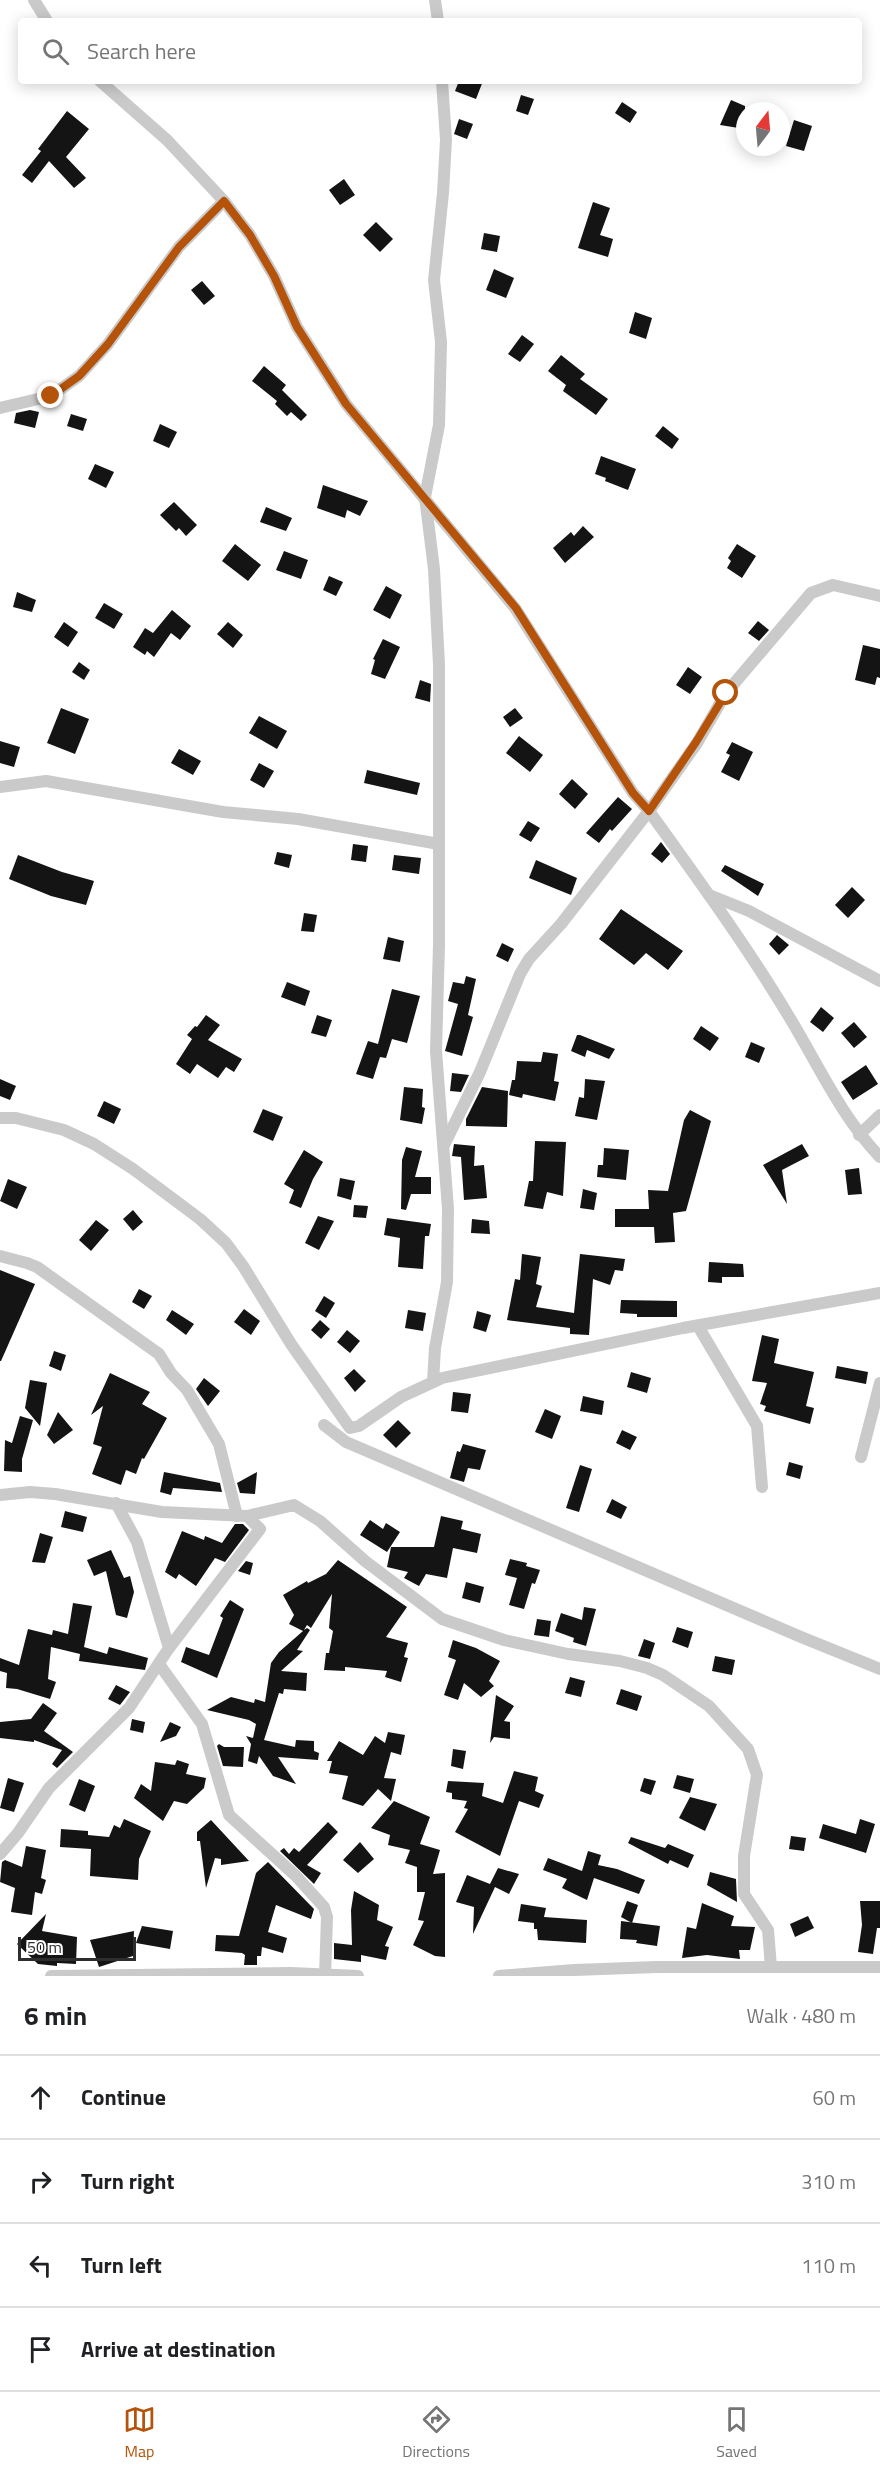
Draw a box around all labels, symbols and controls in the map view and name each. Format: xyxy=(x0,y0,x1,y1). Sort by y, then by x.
search box xyxy=(18,18,862,84)
text: Search here xyxy=(87,34,196,68)
icon: search xyxy=(39,35,72,68)
north arrow xyxy=(736,102,790,156)
route end xyxy=(37,382,63,408)
route start xyxy=(712,679,738,705)
scale bar xyxy=(18,1934,136,1962)
text: 50 m xyxy=(27,1935,62,1959)
text: 6 min xyxy=(24,1996,87,2035)
text: Walk · 480 m xyxy=(747,2000,856,2031)
text: Continue xyxy=(81,2080,166,2114)
icon: ahead xyxy=(24,2081,57,2114)
text: 60 m xyxy=(812,2082,856,2113)
text: Turn right xyxy=(81,2164,175,2198)
icon: right xyxy=(24,2165,57,2198)
text: 310 m xyxy=(801,2166,856,2197)
text: Turn left xyxy=(81,2248,162,2282)
icon: left xyxy=(24,2249,57,2282)
text: 110 m xyxy=(801,2250,856,2281)
text: Arrive at destination xyxy=(81,2332,276,2366)
icon: arrive xyxy=(24,2333,57,2366)
tab: Map xyxy=(123,2403,156,2463)
tab: Directions xyxy=(402,2403,470,2463)
tab: Saved xyxy=(716,2403,757,2463)

